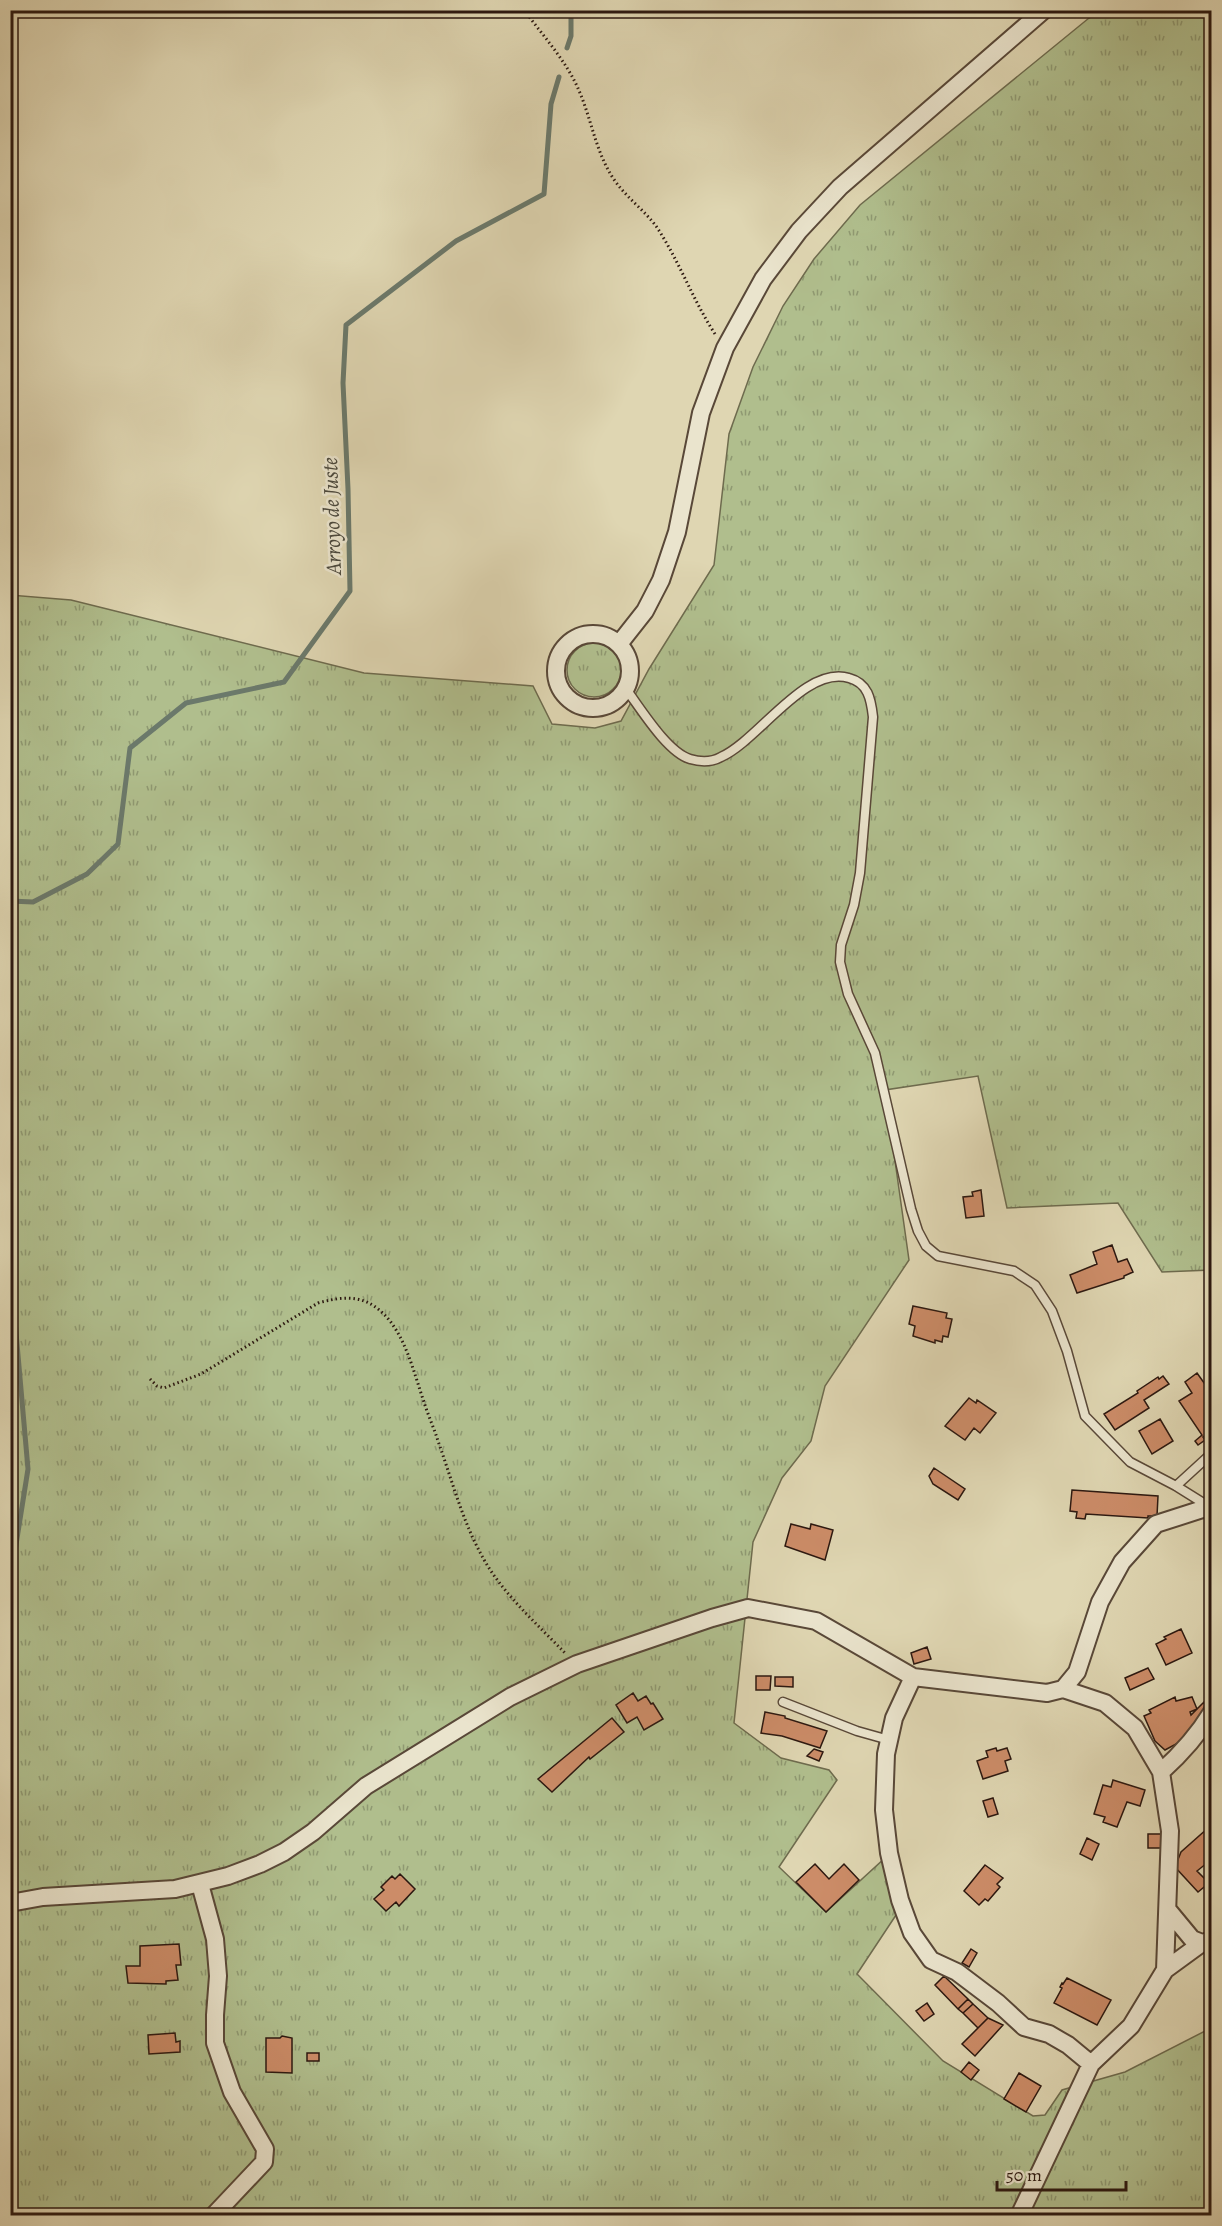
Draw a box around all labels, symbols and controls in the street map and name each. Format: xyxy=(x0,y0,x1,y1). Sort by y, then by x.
water label: Arroyo de Juste xyxy=(315,457,349,576)
scale bar xyxy=(997,2154,1126,2192)
text: 50 m xyxy=(1006,2163,1042,2187)

